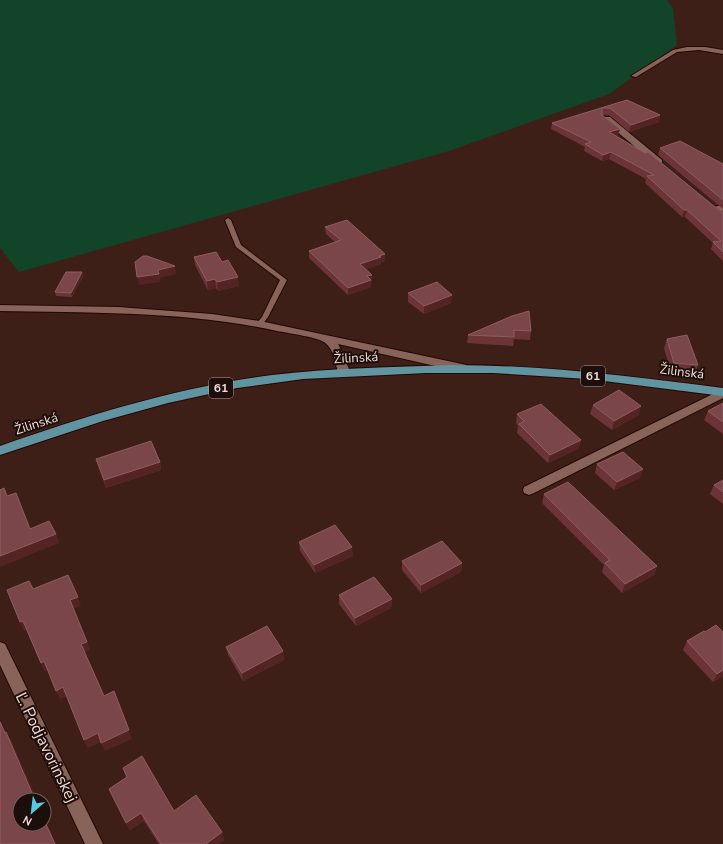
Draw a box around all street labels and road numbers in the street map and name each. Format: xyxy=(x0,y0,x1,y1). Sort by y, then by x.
street label: Žilinská xyxy=(333,347,379,368)
street label: Žilinská xyxy=(659,359,705,384)
road number: 61 xyxy=(581,366,605,386)
road number: 61 xyxy=(209,378,233,398)
street label: Žilinská xyxy=(12,408,60,439)
street label: Ľ. Podjavorinskej xyxy=(10,689,82,806)

